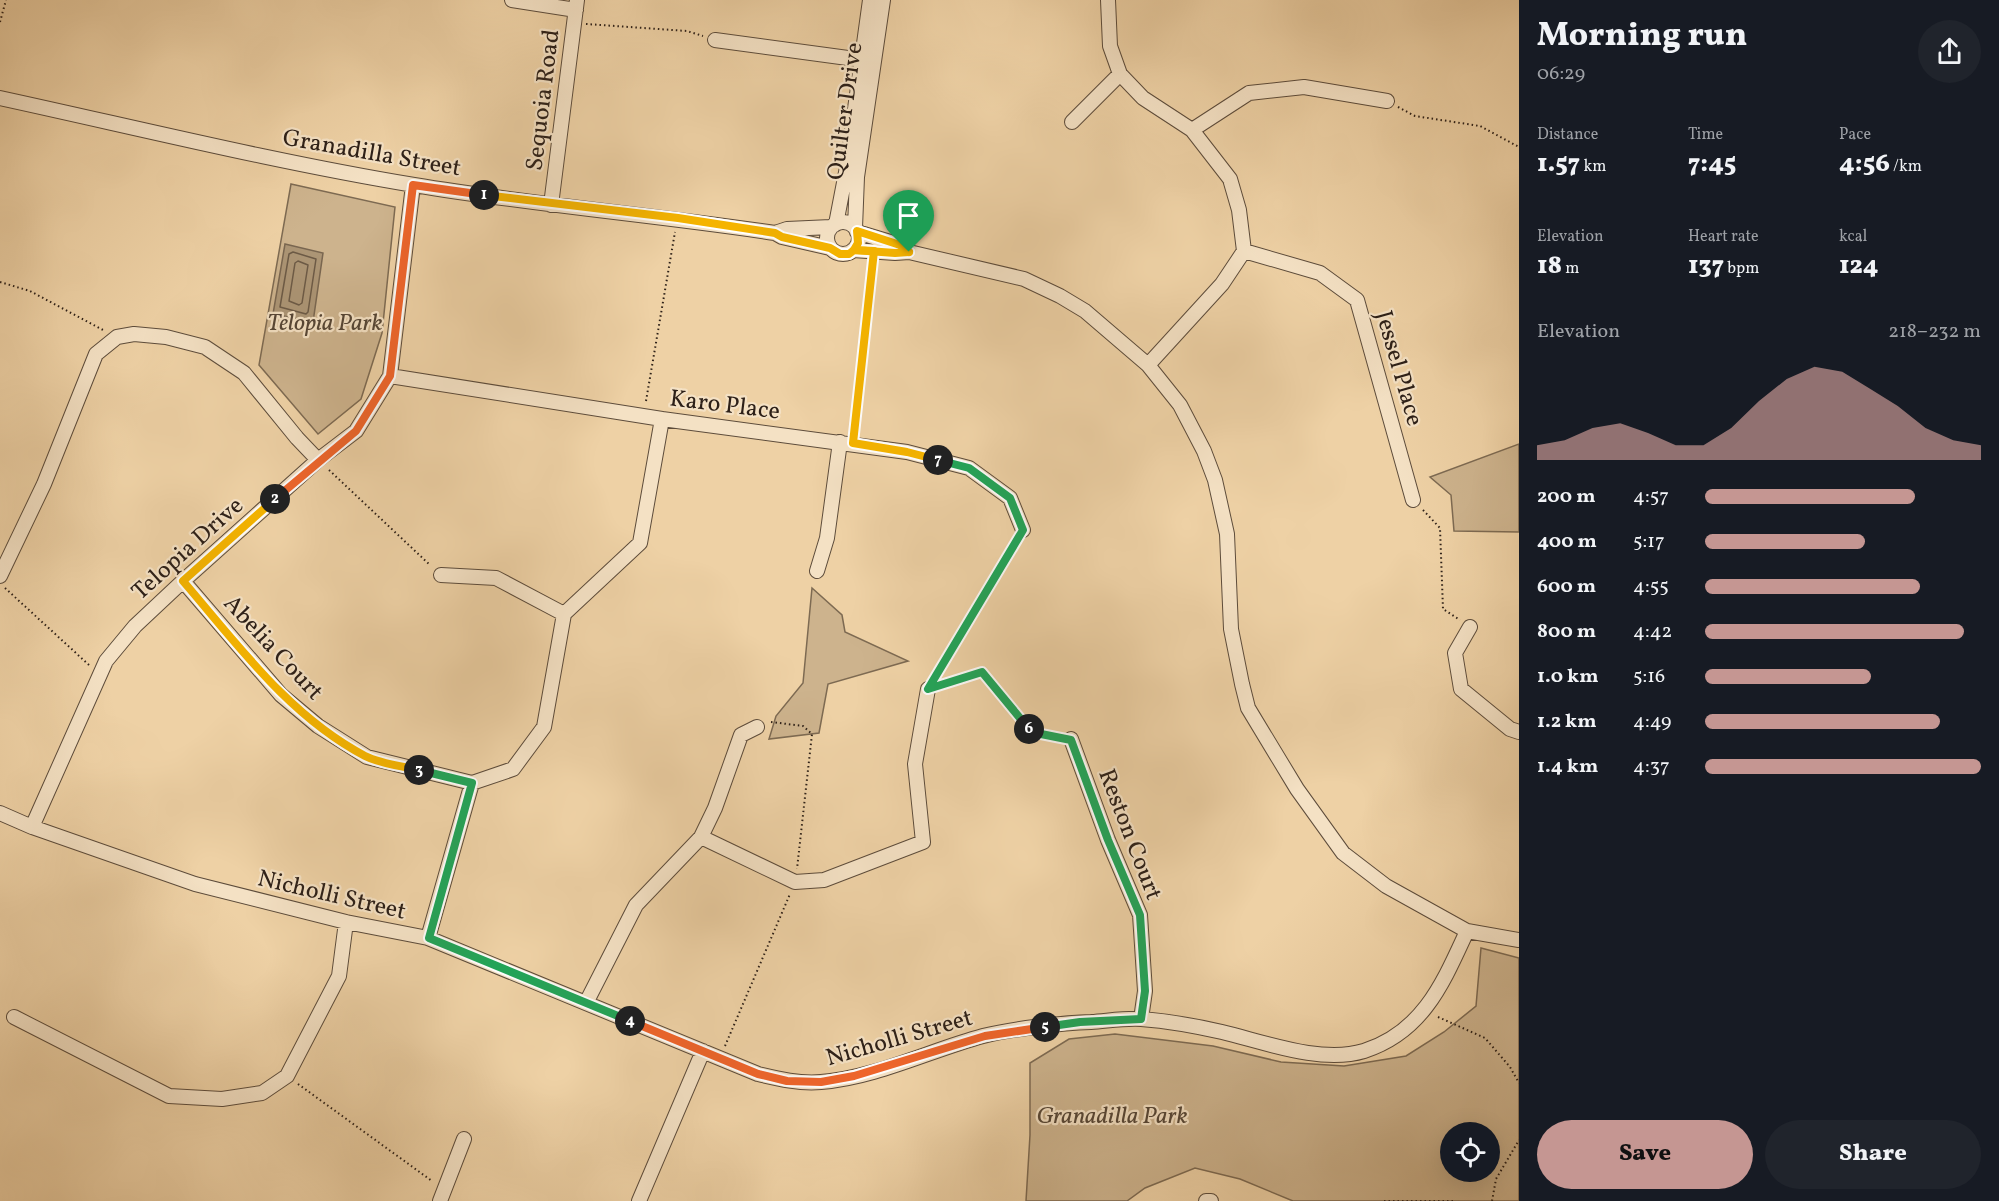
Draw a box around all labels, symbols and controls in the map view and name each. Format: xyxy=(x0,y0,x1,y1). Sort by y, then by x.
text: Morning run xyxy=(1537,14,1747,60)
button: share xyxy=(1918,20,1981,83)
street label: Sequoia Road xyxy=(518,28,570,173)
street label: Quilter Drive xyxy=(820,40,872,182)
text: 06:29 xyxy=(1537,60,1585,88)
street label: Granadilla Street xyxy=(280,122,464,186)
text: Distance xyxy=(1537,124,1598,146)
text: Time xyxy=(1688,124,1723,146)
text: Pace xyxy=(1839,124,1871,146)
text: 1.57 xyxy=(1537,146,1580,182)
text: 7:45 xyxy=(1688,146,1736,182)
text: 4:56 xyxy=(1839,146,1890,182)
text: km xyxy=(1580,156,1606,178)
text: /km xyxy=(1890,156,1922,178)
pin: 1 xyxy=(469,180,499,210)
text: 1 xyxy=(481,184,487,206)
pin xyxy=(883,190,934,252)
icon: arrive xyxy=(892,199,925,232)
text: Elevation xyxy=(1537,226,1604,248)
text: Heart rate xyxy=(1688,226,1759,248)
text: kcal xyxy=(1839,226,1867,248)
text: 18 xyxy=(1537,248,1562,284)
text: 137 xyxy=(1688,248,1724,284)
text: 124 xyxy=(1839,248,1878,284)
text: m xyxy=(1562,258,1580,280)
text: bpm xyxy=(1724,258,1759,280)
park label: Telopia Park xyxy=(267,307,383,341)
street label: Jessel Place xyxy=(1365,307,1431,430)
text: Elevation xyxy=(1537,318,1620,346)
text: 218–232 m xyxy=(1888,318,1981,346)
street label: Karo Place xyxy=(668,382,782,430)
pin: 7 xyxy=(923,445,953,475)
text: 7 xyxy=(934,449,942,471)
text: 200 m xyxy=(1537,483,1595,511)
text: 4:57 xyxy=(1633,483,1669,511)
pin: 2 xyxy=(260,484,290,514)
text: 2 xyxy=(271,488,279,510)
street label: Telopia Drive xyxy=(125,490,252,609)
text: 400 m xyxy=(1537,528,1597,556)
text: 5:17 xyxy=(1633,528,1665,556)
text: 600 m xyxy=(1537,573,1596,601)
text: 4:55 xyxy=(1633,573,1669,601)
street label: Abelia Court xyxy=(215,588,330,709)
text: 800 m xyxy=(1537,618,1596,646)
text: 4:42 xyxy=(1633,618,1672,646)
text: 1.0 km xyxy=(1537,663,1599,691)
text: 5:16 xyxy=(1633,663,1665,691)
text: 1.2 km xyxy=(1537,708,1597,736)
text: 4:49 xyxy=(1633,708,1671,736)
pin: 6 xyxy=(1014,714,1044,744)
text: 6 xyxy=(1025,718,1033,740)
text: 1.4 km xyxy=(1537,753,1598,781)
text: 4:37 xyxy=(1633,753,1670,781)
pin: 3 xyxy=(404,755,434,785)
text: 3 xyxy=(415,759,423,781)
street label: Reston Court xyxy=(1089,764,1170,905)
street label: Nicholli Street xyxy=(254,862,409,930)
street label: Nicholli Street xyxy=(822,1002,977,1076)
pin: 4 xyxy=(615,1006,645,1036)
text: 4 xyxy=(625,1010,635,1032)
pin: 5 xyxy=(1030,1012,1060,1042)
text: 5 xyxy=(1041,1016,1049,1038)
park label: Granadilla Park xyxy=(1036,1100,1188,1134)
button: Save xyxy=(1537,1120,1753,1189)
button: Share xyxy=(1765,1120,1981,1189)
map controls xyxy=(1440,1122,1500,1182)
button: locate xyxy=(1440,1122,1500,1182)

